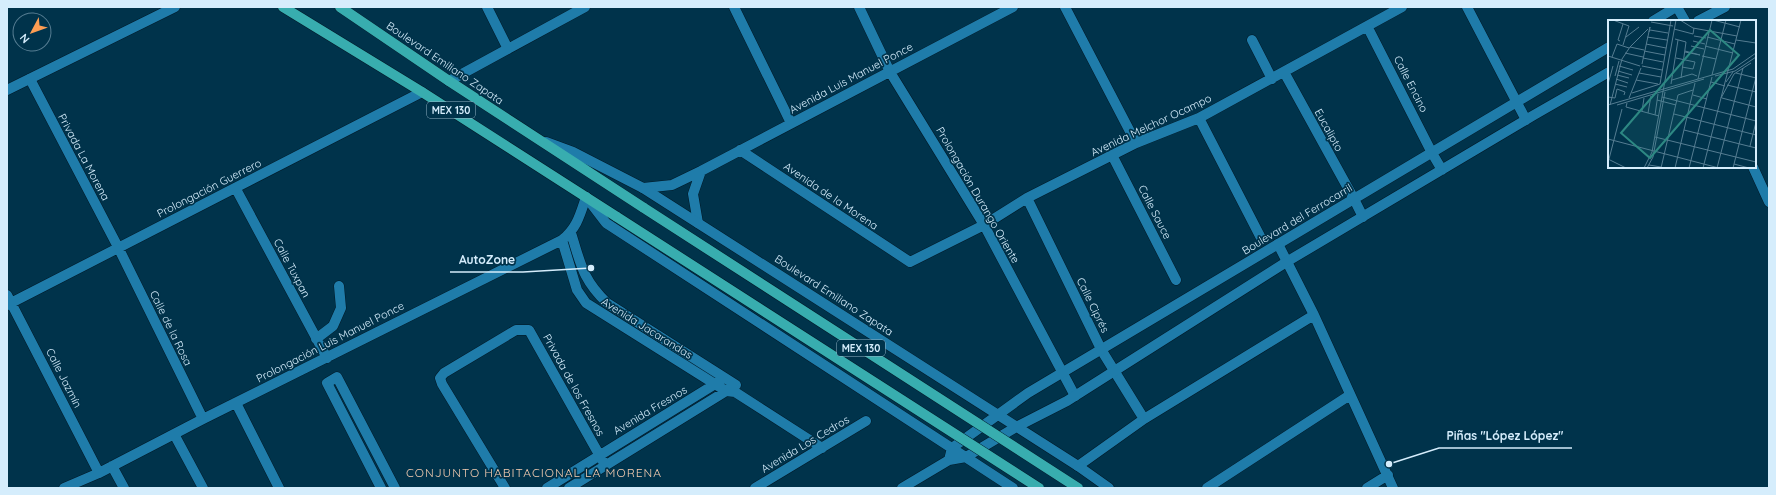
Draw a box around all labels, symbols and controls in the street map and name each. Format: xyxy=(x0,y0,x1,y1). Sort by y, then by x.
north arrow xyxy=(12,12,52,52)
street label: Boulevard Emiliano Zapata xyxy=(384,18,506,108)
inset map xyxy=(1608,20,1756,168)
text: N xyxy=(17,31,32,46)
street label: Avenida Luis Manuel Ponce xyxy=(787,39,915,117)
street label: Calle Encino xyxy=(1391,53,1431,115)
street label: Avenida Melchor Ocampo xyxy=(1088,91,1214,159)
road number: MEX 130 xyxy=(427,102,475,118)
street label: Eucalipto xyxy=(1312,106,1347,154)
street label: Privada La Morena xyxy=(55,111,113,203)
street label: Prolongación Durango Oriente xyxy=(933,124,1023,266)
street label: Prolongación Guerrero xyxy=(154,155,264,220)
street label: Avenida de la Morena xyxy=(781,159,881,233)
street label: Boulevard del Ferrocarril xyxy=(1239,181,1355,257)
street label: Calle Sauce xyxy=(1135,183,1175,241)
street label: Calle Tuxpan xyxy=(271,236,313,300)
callout: AutoZone xyxy=(450,248,523,272)
street label: Boulevard Emiliano Zapata xyxy=(772,251,896,339)
text: AutoZone xyxy=(459,252,515,267)
street label: Calle Ciprés xyxy=(1074,275,1112,335)
street label: Calle de la Rosa xyxy=(147,288,195,368)
street label: Avenida Jacarandas xyxy=(599,294,695,362)
street label: Prolongación Luis Manuel Ponce xyxy=(254,298,406,386)
street label: Privada de los Fresnos xyxy=(540,331,608,439)
road number: MEX 130 xyxy=(837,340,885,356)
street label: Calle Jazmín xyxy=(43,346,85,410)
street label: Avenida Fresnos xyxy=(611,382,689,438)
street label: Avenida Los Cedros xyxy=(758,412,852,476)
callout: Piñas "López López" xyxy=(1439,424,1572,448)
text: Piñas "López López" xyxy=(1447,428,1563,443)
district label: CONJUNTO HABITACIONAL LA MORENA xyxy=(406,465,662,480)

